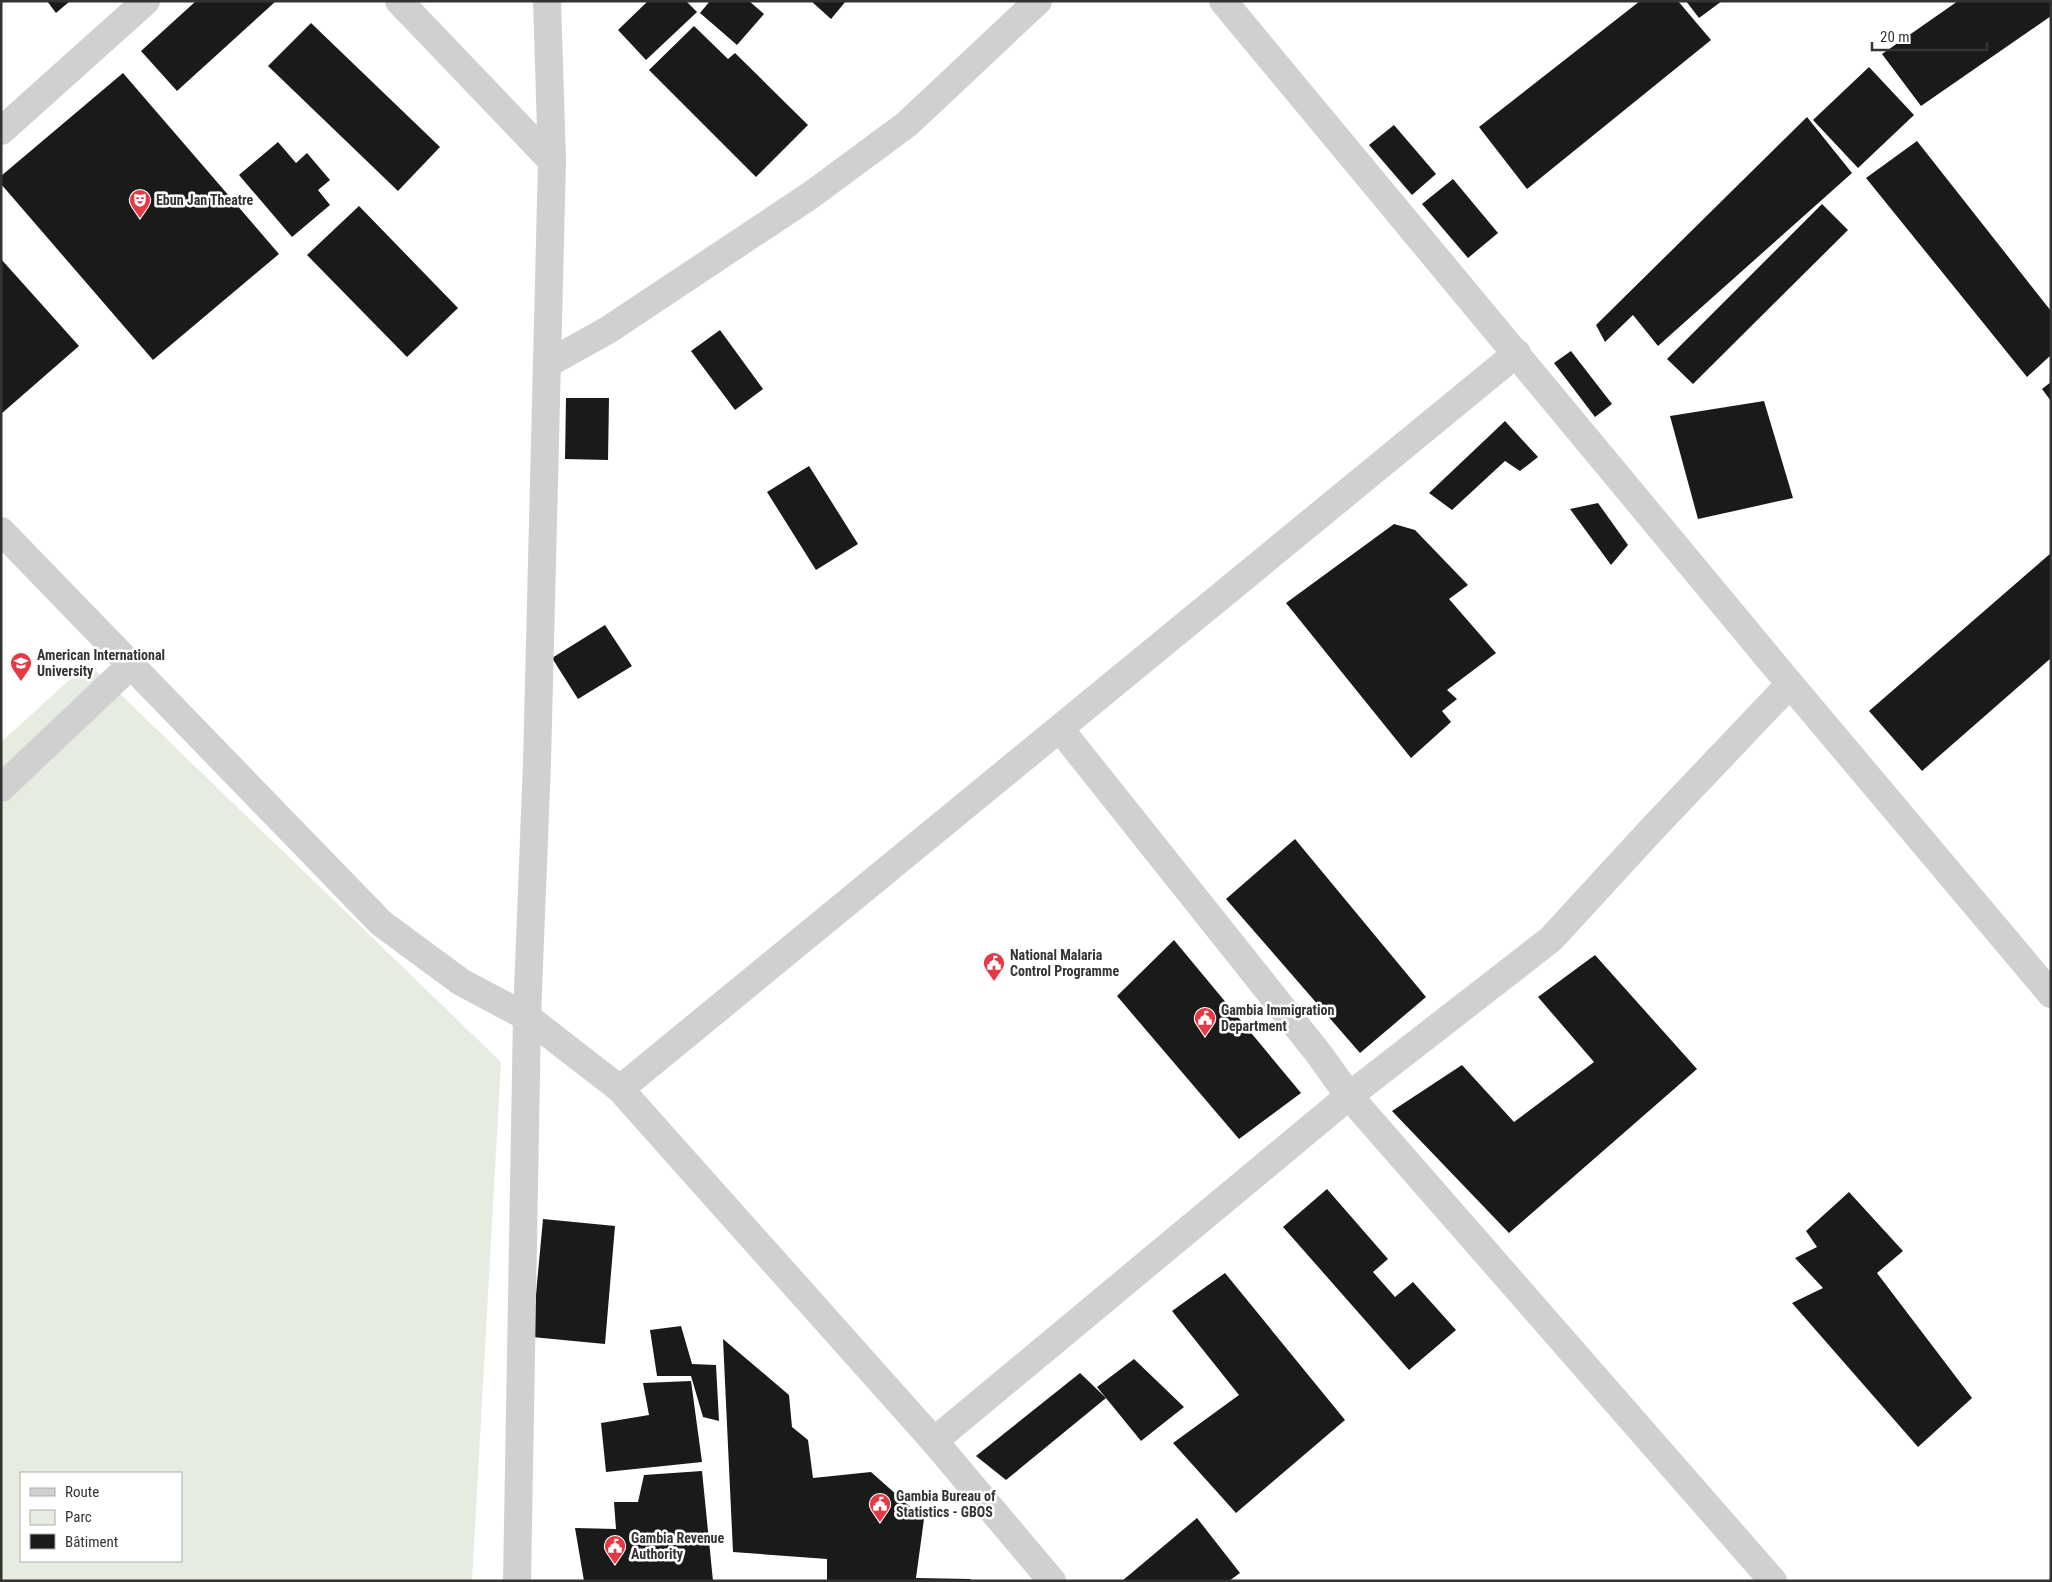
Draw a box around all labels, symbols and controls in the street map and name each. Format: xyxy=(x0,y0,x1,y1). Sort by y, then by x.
scale bar xyxy=(1872,20,1987,52)
text: 20 m xyxy=(1880,28,1910,46)
theatre icon: Ebun Jan Theatre xyxy=(128,188,152,219)
place label: Ebun Jan Theatre xyxy=(156,192,254,208)
place label: American International University xyxy=(37,647,165,679)
school or university icon: American International University xyxy=(9,651,33,682)
place label: National Malaria Control Programme xyxy=(1010,947,1119,979)
public building icon: National Malaria Control Programme xyxy=(982,951,1006,982)
place label: Gambia Immigration Department xyxy=(1221,1002,1334,1034)
public building icon: Gambia Immigration Department xyxy=(1193,1006,1217,1037)
legend xyxy=(20,1472,182,1562)
text: Route xyxy=(65,1483,99,1501)
place label: Gambia Bureau of Statistics - GBOS xyxy=(896,1488,996,1520)
public building icon: Gambia Bureau of Statistics - GBOS xyxy=(868,1492,892,1523)
text: Parc xyxy=(65,1508,92,1526)
place label: Gambia Revenue Authority xyxy=(631,1530,724,1562)
text: Bâtiment xyxy=(65,1533,118,1551)
public building icon: Gambia Revenue Authority xyxy=(603,1534,627,1565)

